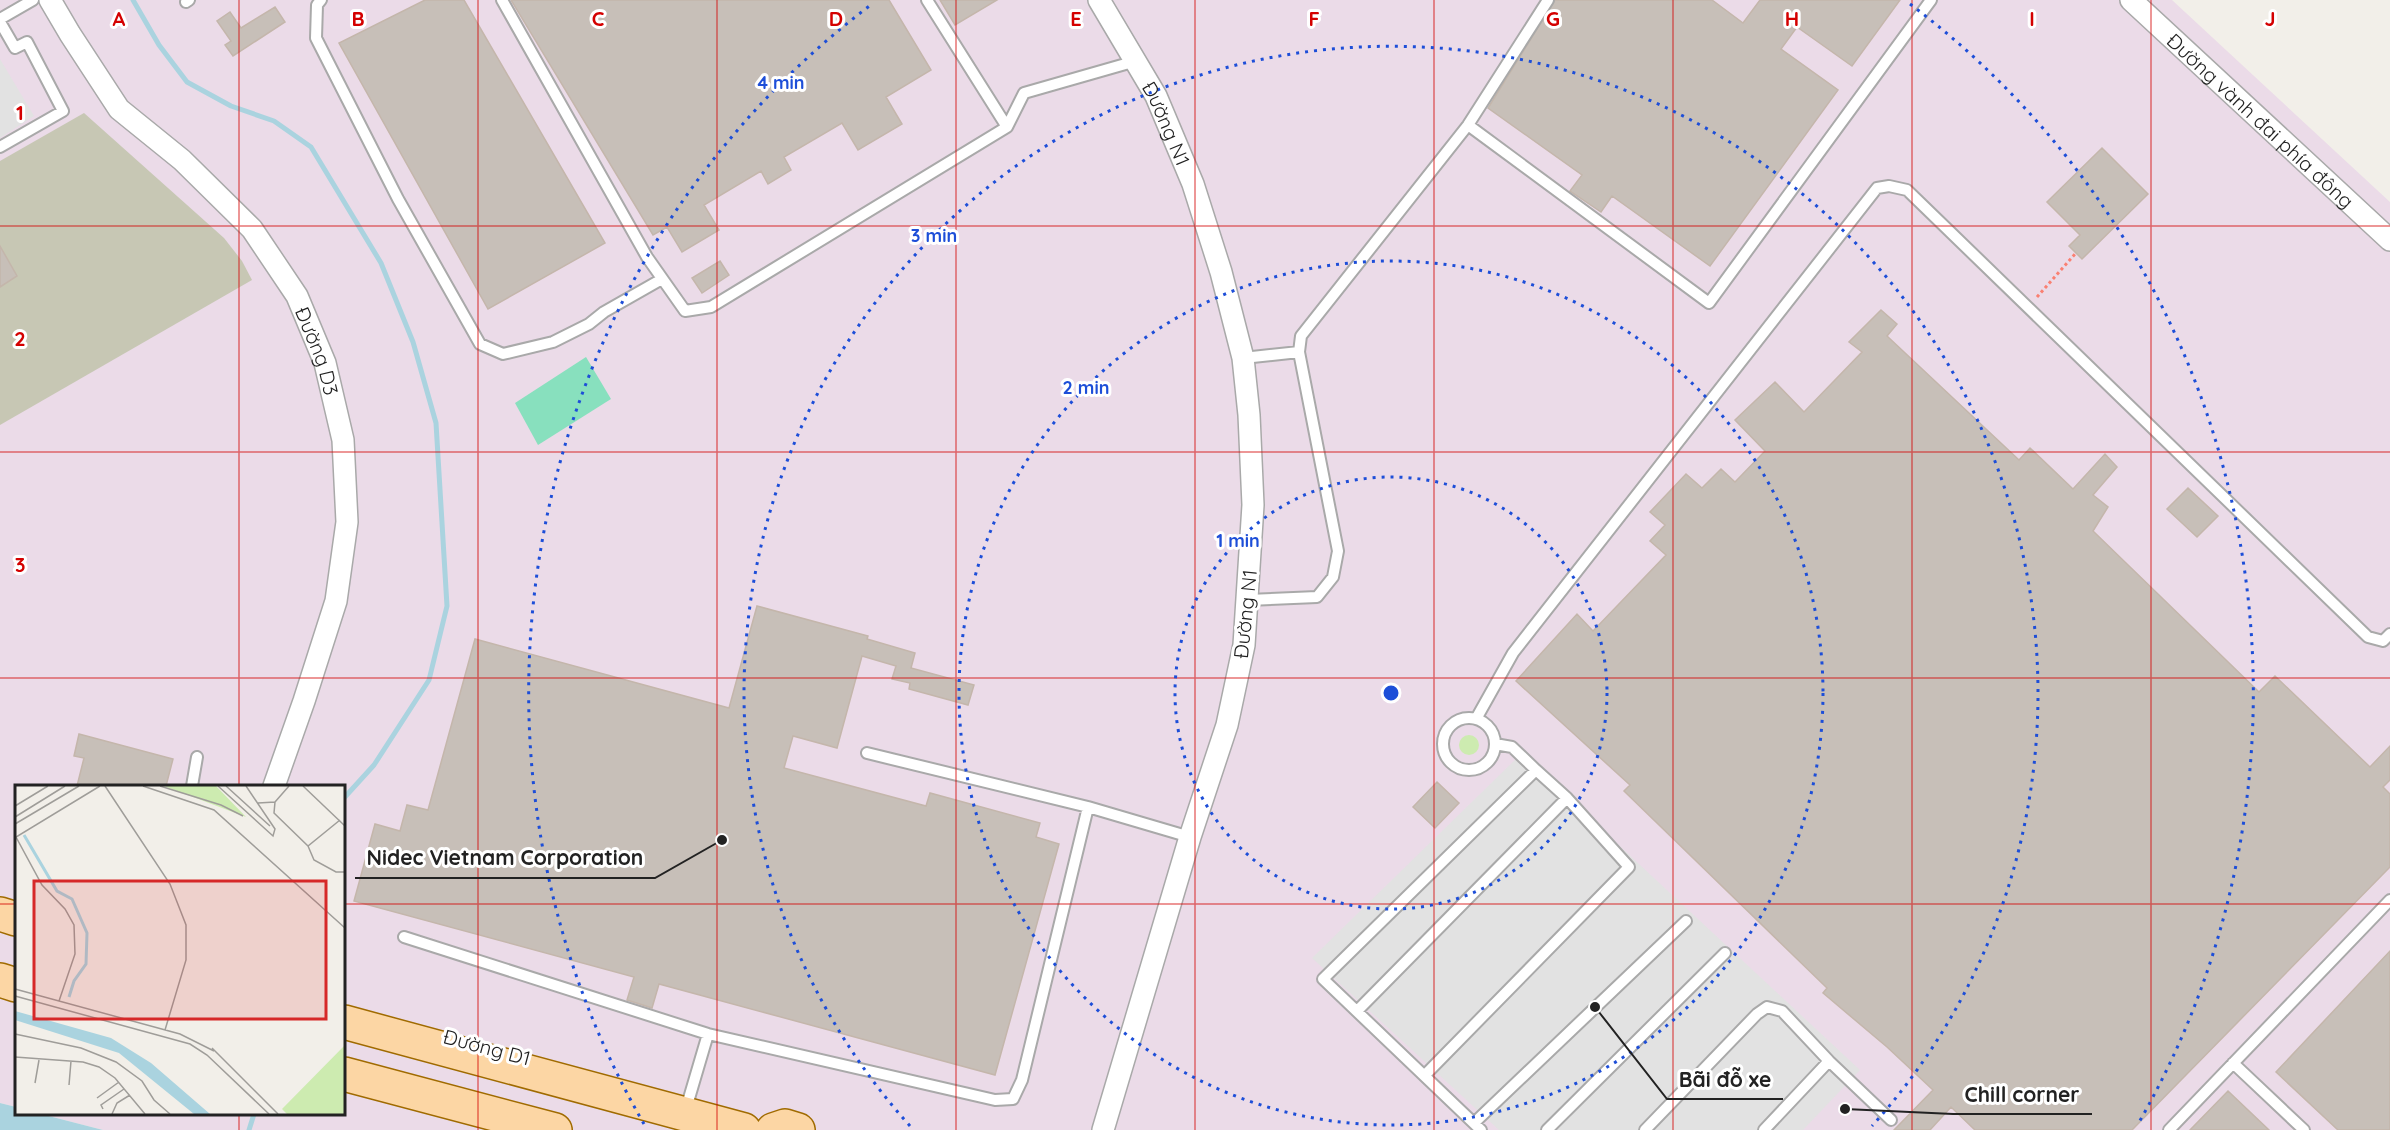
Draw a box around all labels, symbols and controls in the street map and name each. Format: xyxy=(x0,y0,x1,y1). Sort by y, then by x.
text: A xyxy=(113,6,126,31)
text: B xyxy=(351,6,365,31)
text: C xyxy=(592,6,605,31)
text: D xyxy=(829,6,843,31)
text: E xyxy=(1070,6,1082,31)
text: F xyxy=(1308,6,1320,31)
text: G xyxy=(1546,6,1560,31)
text: H xyxy=(1785,6,1799,31)
text: I xyxy=(2029,6,2035,31)
text: J xyxy=(2264,6,2276,31)
street label: Đường vành đai phía đông xyxy=(2162,27,2360,213)
text: 4 min xyxy=(757,71,805,94)
street label: Đường N1 xyxy=(1137,76,1196,169)
text: 1 xyxy=(16,100,24,125)
text: 3 min xyxy=(911,224,957,247)
street label: Đường D3 xyxy=(290,303,345,397)
text: 2 xyxy=(14,326,26,351)
text: 2 min xyxy=(1063,376,1109,399)
text: 1 min xyxy=(1216,529,1260,552)
text: 3 xyxy=(15,552,25,577)
street label: Đường N1 xyxy=(1228,568,1262,660)
centre of rings xyxy=(1381,683,1401,703)
inset map xyxy=(15,785,345,1115)
callout: Nidec Vietnam Corporation xyxy=(355,839,655,878)
text: Nidec Vietnam Corporation xyxy=(367,844,643,870)
street label: Đường D1 xyxy=(441,1023,533,1071)
callout: Bãi đỗ xe xyxy=(1667,1060,1783,1099)
text: Bãi đỗ xe xyxy=(1679,1066,1771,1092)
callout: Chill corner xyxy=(1953,1075,2092,1114)
text: Chill corner xyxy=(1965,1081,2079,1107)

